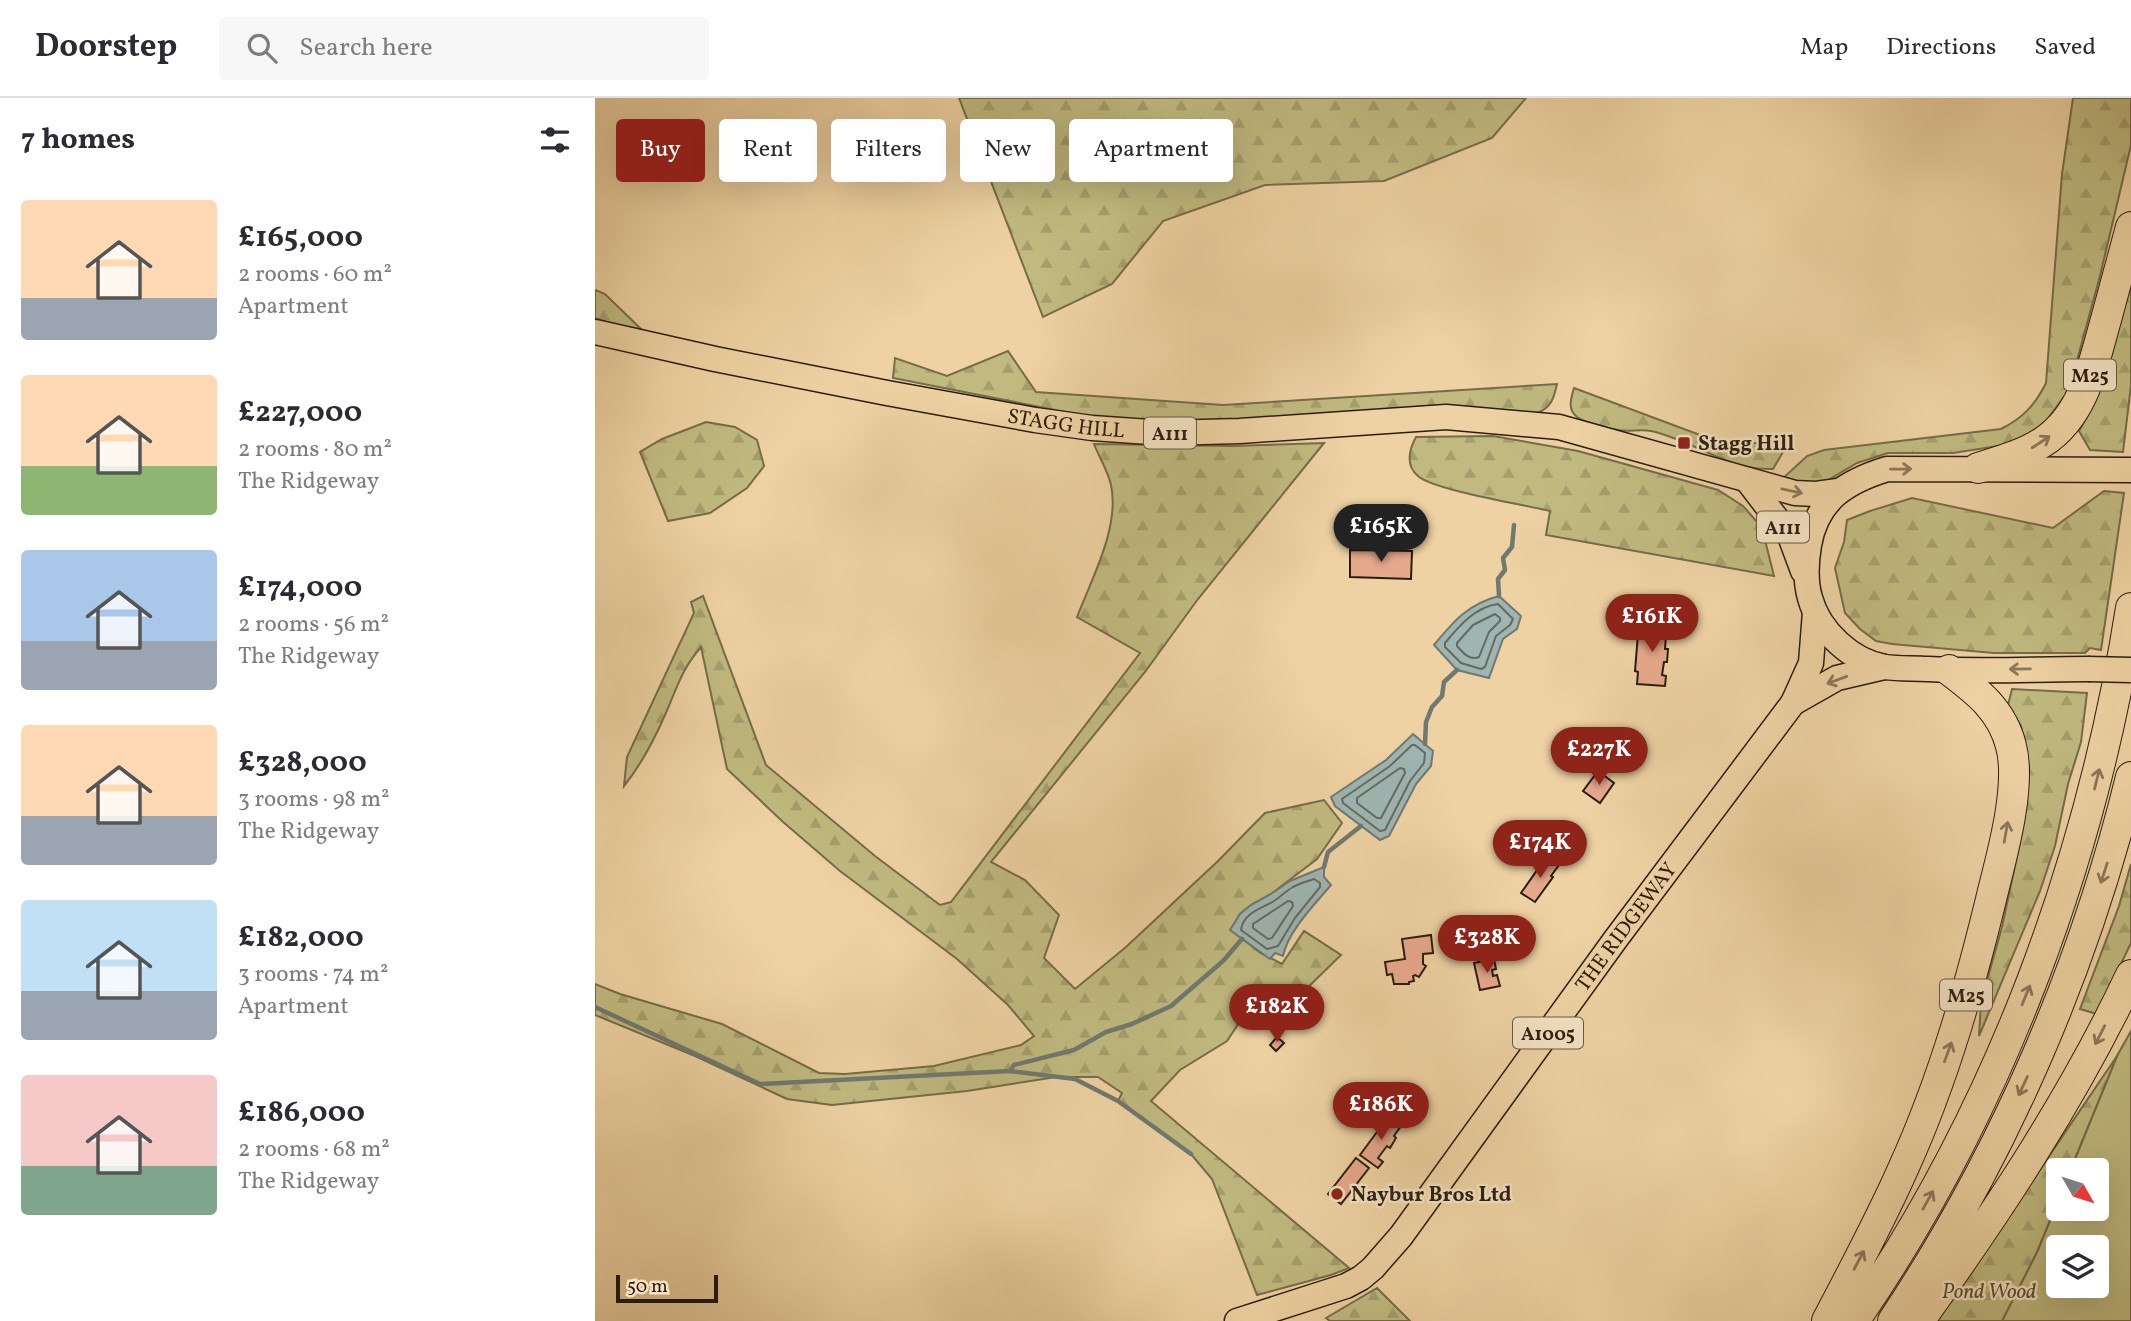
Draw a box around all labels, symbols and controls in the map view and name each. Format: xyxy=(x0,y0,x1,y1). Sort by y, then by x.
search box xyxy=(219,17,709,80)
text: Doorstep xyxy=(35,25,177,71)
icon: search xyxy=(243,29,281,67)
text: Search here xyxy=(299,30,433,66)
text: Map xyxy=(1800,31,1848,65)
text: Directions xyxy=(1886,31,1996,65)
text: Saved xyxy=(2034,31,2096,65)
text: 7 homes xyxy=(21,119,135,161)
chip: Buy xyxy=(616,119,705,182)
chip: Rent xyxy=(719,119,817,182)
chip: Filters xyxy=(831,119,946,182)
chip: New xyxy=(960,119,1055,182)
chip: Apartment xyxy=(1069,119,1233,182)
icon: filters xyxy=(536,121,574,159)
text: £165,000 xyxy=(238,217,363,259)
icon: home xyxy=(77,228,161,312)
text: 2 rooms · 60 m² xyxy=(238,259,392,291)
text: Apartment xyxy=(238,291,349,323)
road number: M25 xyxy=(2064,360,2116,390)
text: £227,000 xyxy=(238,392,362,434)
street label: STAGG HILL xyxy=(1005,402,1126,446)
icon: home xyxy=(77,403,161,487)
road number: A111 xyxy=(1144,418,1196,448)
place label: Stagg Hill xyxy=(1698,430,1794,459)
text: 2 rooms · 80 m² xyxy=(238,434,392,466)
marker: Stagg Hill xyxy=(1676,435,1692,451)
one-way arrow xyxy=(2030,435,2050,449)
one-way arrow xyxy=(1889,462,1912,476)
text: The Ridgeway xyxy=(238,466,379,498)
one-way arrow xyxy=(1780,485,1803,498)
pin: £165K xyxy=(1332,504,1430,564)
text: £165K xyxy=(1350,511,1412,543)
road number: A111 xyxy=(1757,512,1809,542)
text: £174,000 xyxy=(238,567,362,609)
icon: home xyxy=(77,578,161,662)
pin: £161K xyxy=(1603,594,1701,654)
text: £161K xyxy=(1621,601,1683,633)
text: 2 rooms · 56 m² xyxy=(238,609,389,641)
text: The Ridgeway xyxy=(238,641,379,673)
one-way arrow xyxy=(2008,662,2031,676)
one-way arrow xyxy=(1826,675,1848,687)
pin: £227K xyxy=(1550,728,1648,787)
text: £227K xyxy=(1567,734,1631,766)
text: £328,000 xyxy=(238,742,367,784)
icon: home xyxy=(77,753,161,837)
one-way arrow xyxy=(2091,768,2104,791)
text: 3 rooms · 98 m² xyxy=(238,784,390,816)
text: The Ridgeway xyxy=(238,816,379,848)
pin: £174K xyxy=(1491,820,1589,880)
one-way arrow xyxy=(2000,821,2013,844)
text: £174K xyxy=(1509,827,1571,859)
street label: THE RIDGEWAY xyxy=(1569,857,1684,998)
one-way arrow xyxy=(2097,862,2109,884)
pin: £328K xyxy=(1438,916,1536,975)
text: £182,000 xyxy=(238,917,364,959)
text: £328K xyxy=(1454,922,1520,954)
icon: home xyxy=(77,928,161,1012)
text: 3 rooms · 74 m² xyxy=(238,959,388,991)
road number: M25 xyxy=(1940,980,1992,1010)
pin: £182K xyxy=(1228,984,1326,1044)
one-way arrow xyxy=(2021,985,2034,1007)
text: Apartment xyxy=(238,991,349,1023)
text: £182K xyxy=(1245,991,1309,1023)
road number: A1005 xyxy=(1513,1018,1583,1049)
one-way arrow xyxy=(2092,1024,2106,1045)
one-way arrow xyxy=(1943,1041,1955,1063)
one-way arrow xyxy=(2016,1074,2029,1096)
pin: £186K xyxy=(1332,1082,1430,1142)
text: £186K xyxy=(1349,1089,1413,1121)
text: £186,000 xyxy=(238,1092,365,1134)
icon: home xyxy=(77,1103,161,1187)
text: 2 rooms · 68 m² xyxy=(238,1134,390,1166)
north arrow xyxy=(2046,1158,2109,1222)
map controls xyxy=(2046,1158,2109,1298)
text: The Ridgeway xyxy=(238,1166,379,1198)
place label: Naybur Bros Ltd xyxy=(1351,1181,1512,1210)
marker: Naybur Bros Ltd xyxy=(1329,1186,1345,1202)
one-way arrow xyxy=(1921,1191,1935,1211)
button: layers xyxy=(2046,1235,2109,1298)
one-way arrow xyxy=(1852,1251,1866,1271)
scale bar xyxy=(616,1272,717,1304)
text: 50 m xyxy=(627,1274,668,1300)
park label: Pond Wood xyxy=(1942,1278,2036,1307)

